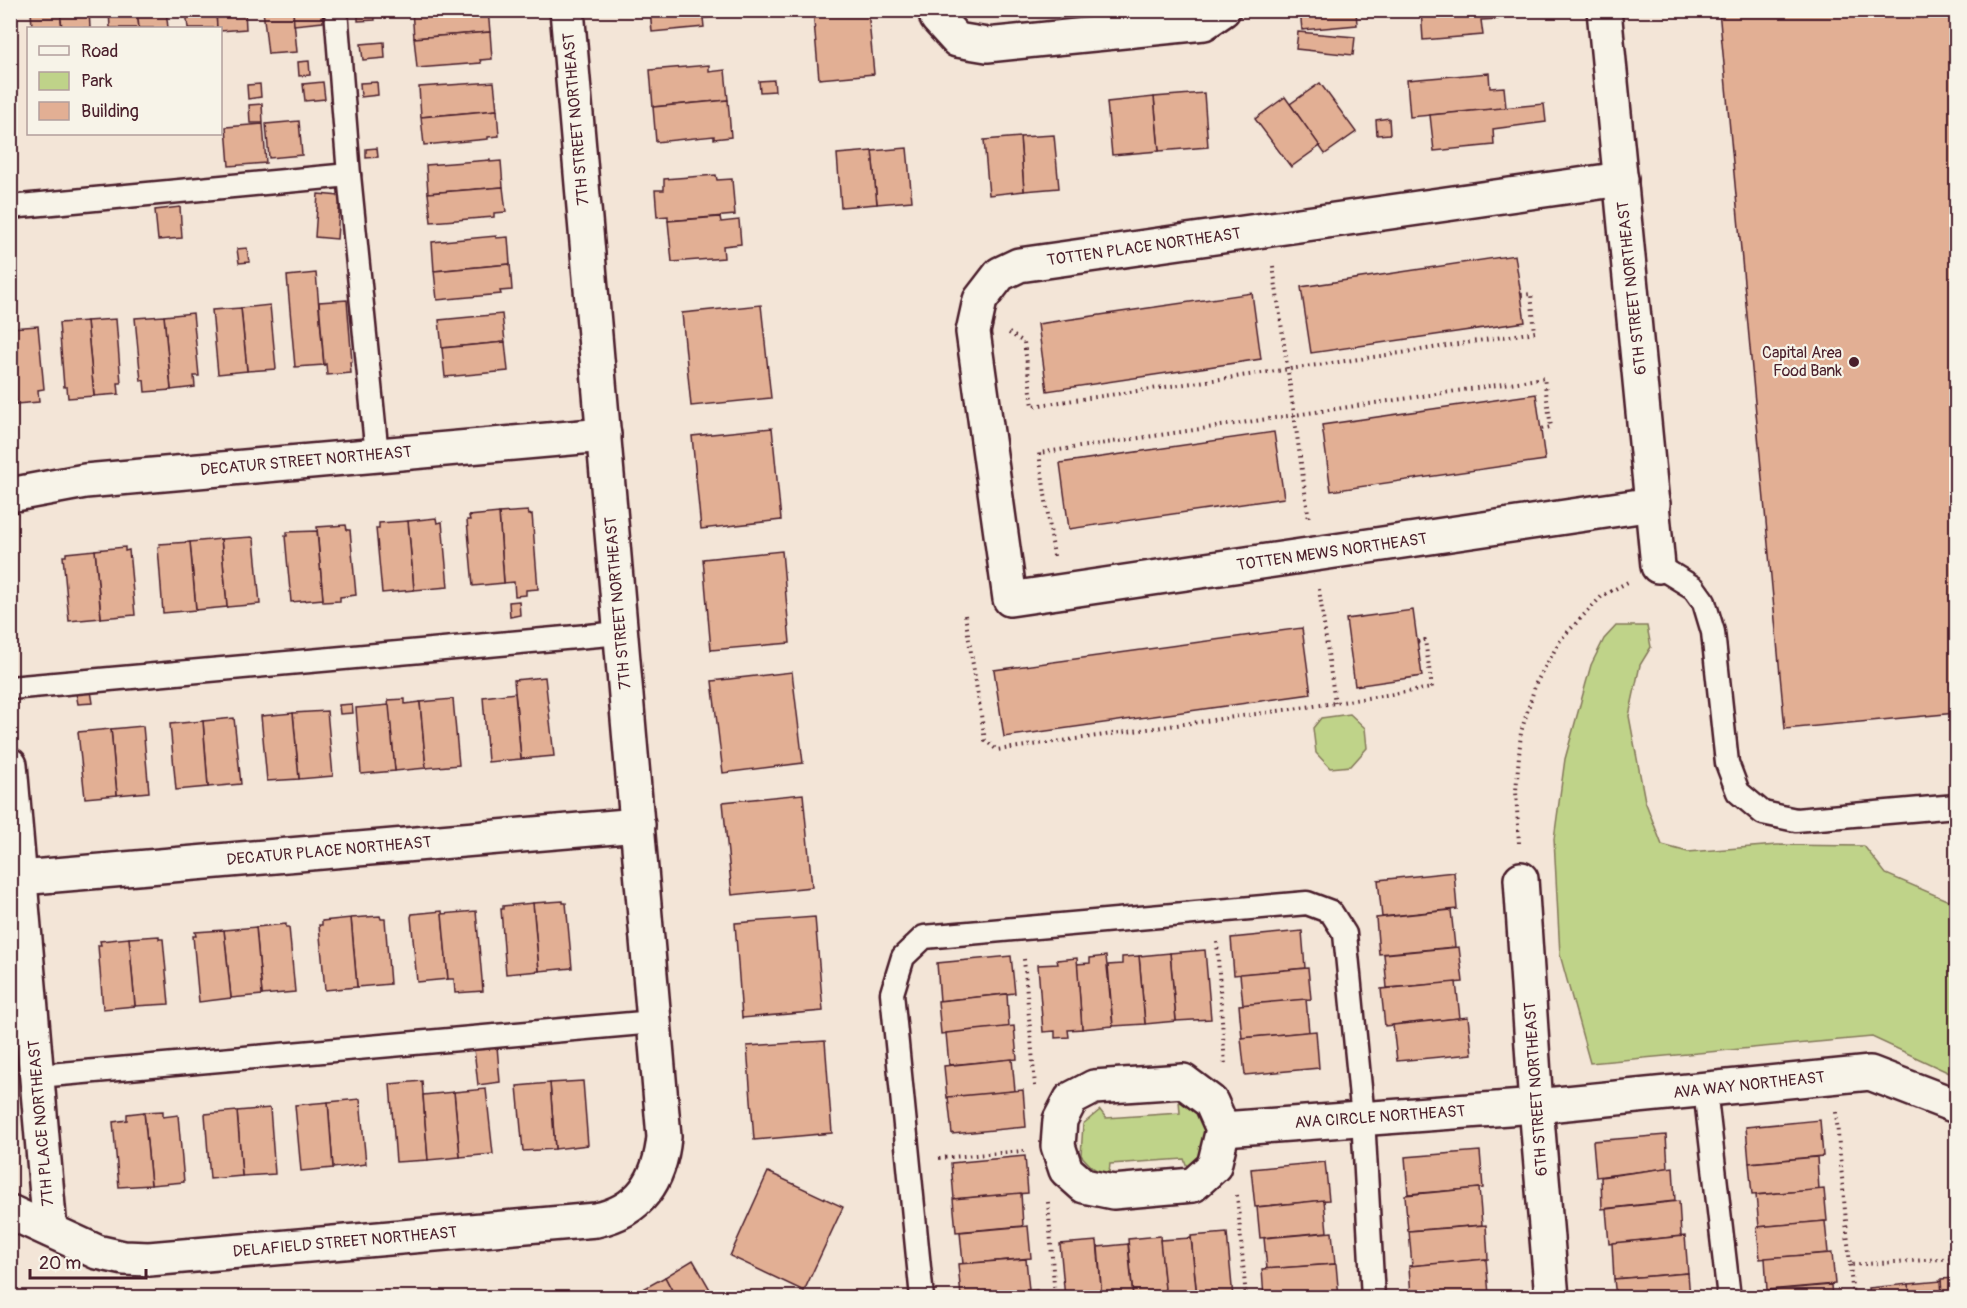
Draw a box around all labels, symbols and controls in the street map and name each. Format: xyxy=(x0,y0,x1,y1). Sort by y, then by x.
legend xyxy=(27,27,222,135)
street label: 7TH STREET NORTHEAST xyxy=(558,32,594,206)
text: Road xyxy=(81,40,118,63)
text: Park xyxy=(81,70,113,93)
text: Building xyxy=(81,100,139,123)
street label: 6TH STREET NORTHEAST xyxy=(1613,200,1651,376)
street label: TOTTEN PLACE NORTHEAST xyxy=(1046,223,1242,271)
place label: Capital Area Food Bank xyxy=(1762,343,1842,381)
marker: Capital Area Food Bank xyxy=(1847,355,1861,369)
street label: DECATUR STREET NORTHEAST xyxy=(199,442,413,480)
street label: 7TH STREET NORTHEAST xyxy=(600,516,636,690)
street label: TOTTEN MEWS NORTHEAST xyxy=(1235,529,1429,575)
street label: DECATUR PLACE NORTHEAST xyxy=(226,832,432,870)
street label: 6TH STREET NORTHEAST xyxy=(1520,1001,1552,1177)
street label: 7TH PLACE NORTHEAST xyxy=(24,1039,58,1207)
street label: AVA WAY NORTHEAST xyxy=(1672,1067,1826,1103)
street label: AVA CIRCLE NORTHEAST xyxy=(1294,1101,1466,1133)
street label: DELAFIELD STREET NORTHEAST xyxy=(232,1222,458,1262)
scale bar xyxy=(30,1242,146,1280)
text: 20 m xyxy=(39,1252,81,1275)

